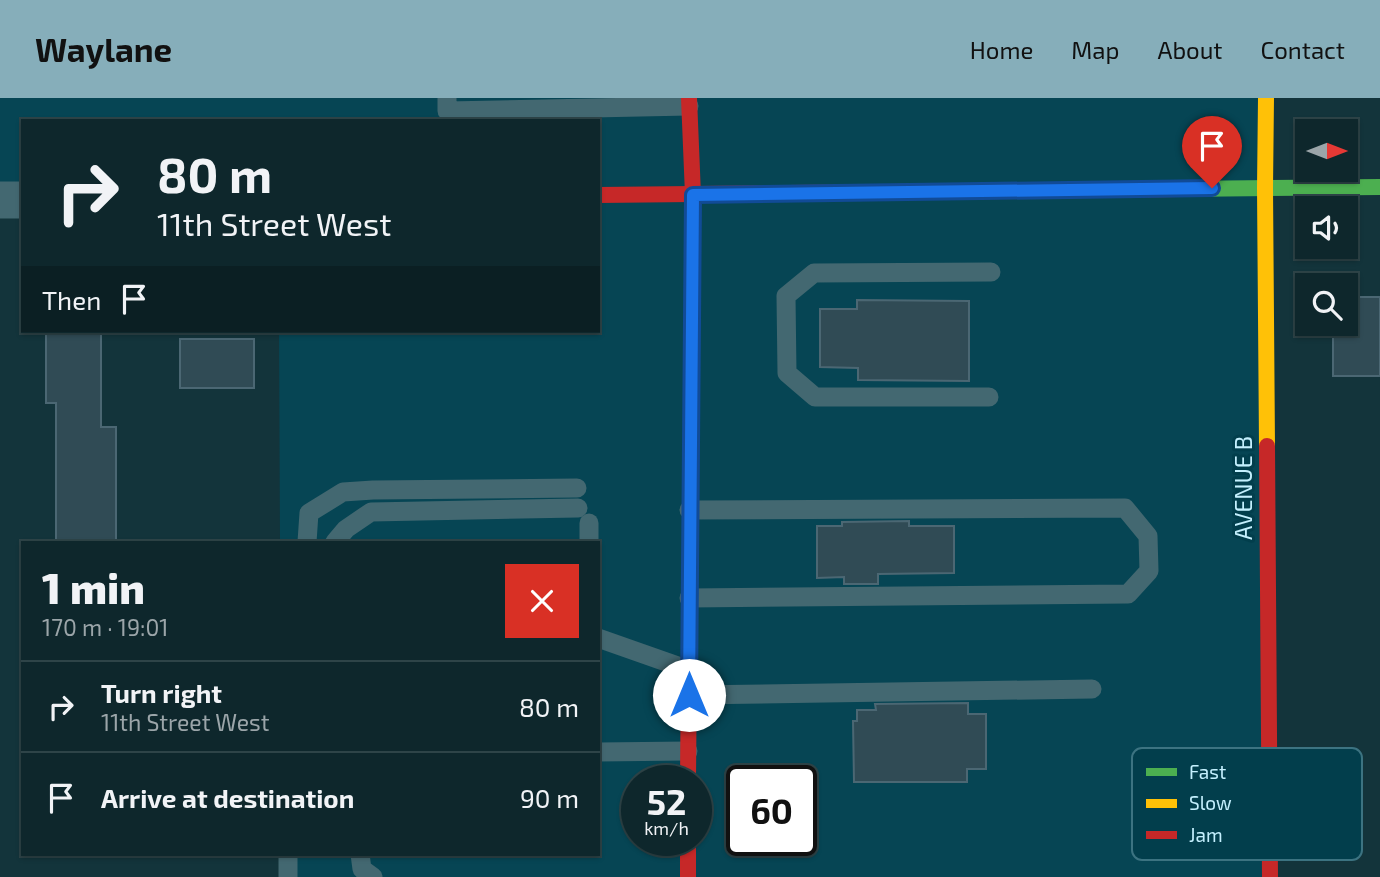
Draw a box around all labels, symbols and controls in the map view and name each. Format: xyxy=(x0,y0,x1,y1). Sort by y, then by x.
text: Waylane xyxy=(35,29,172,69)
text: Home xyxy=(970,35,1033,64)
text: Map xyxy=(1071,35,1119,64)
text: About xyxy=(1157,35,1223,64)
text: Contact xyxy=(1261,35,1345,64)
pin xyxy=(1182,116,1242,188)
north arrow xyxy=(1295,119,1358,182)
map controls xyxy=(1295,119,1358,336)
icon: arrive xyxy=(1193,127,1231,165)
text: 80 m xyxy=(157,144,272,203)
icon: right xyxy=(42,147,133,238)
button: sound xyxy=(1295,196,1358,259)
text: 11th Street West xyxy=(157,204,391,242)
button: search xyxy=(1295,273,1358,336)
icon: arrive xyxy=(115,280,153,318)
text: Then xyxy=(42,284,101,315)
street label: AVENUE B xyxy=(1229,436,1257,540)
text: 1 min xyxy=(42,562,145,612)
button: close xyxy=(505,564,579,638)
text: 170 m · 19:01 xyxy=(42,613,169,641)
position arrow xyxy=(652,658,726,732)
text: Turn right xyxy=(101,677,222,708)
icon: right xyxy=(42,688,80,726)
text: 80 m xyxy=(519,691,579,722)
text: 11th Street West xyxy=(101,708,270,736)
legend xyxy=(1132,748,1362,860)
text: Fast xyxy=(1189,760,1226,783)
speed limit sign: 60 xyxy=(726,765,817,856)
icon: arrive xyxy=(42,779,80,817)
text: 52 xyxy=(647,780,686,822)
text: Arrive at destination xyxy=(101,782,354,813)
text: 90 m xyxy=(520,782,579,813)
text: Slow xyxy=(1189,791,1232,814)
text: km/h xyxy=(644,817,689,839)
text: Jam xyxy=(1189,823,1223,846)

